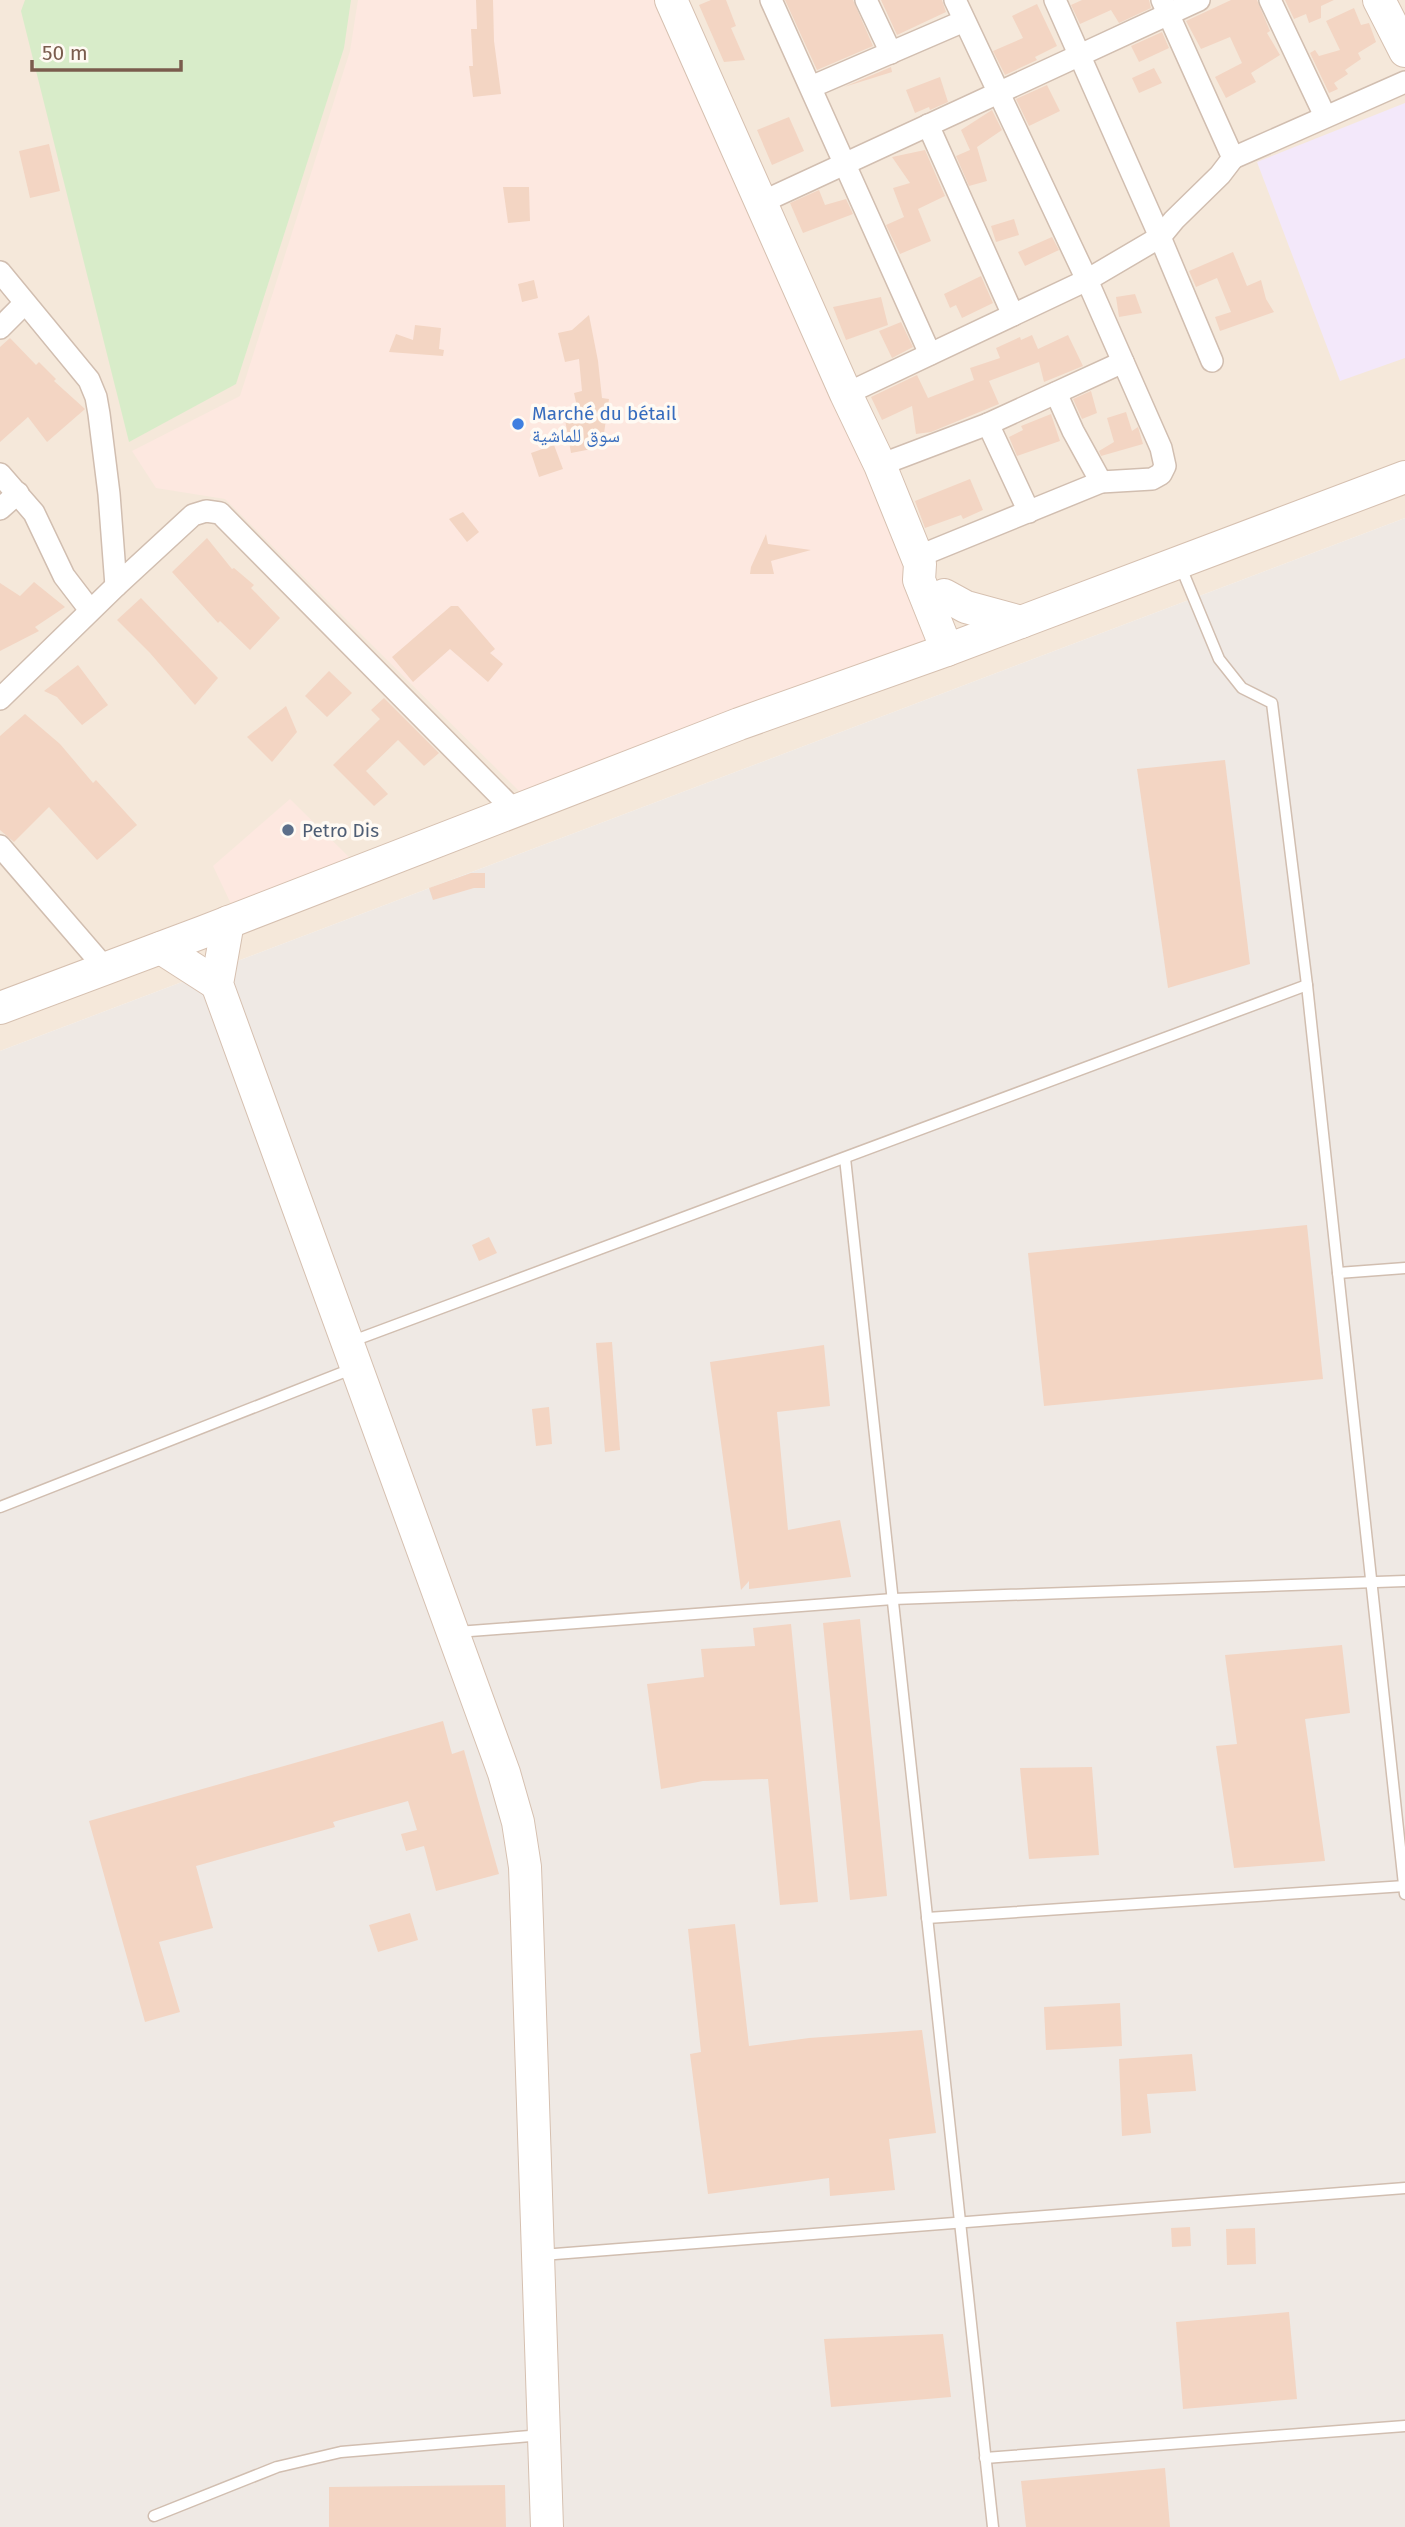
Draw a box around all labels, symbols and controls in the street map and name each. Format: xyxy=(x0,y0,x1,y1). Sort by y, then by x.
scale bar xyxy=(32,28,180,72)
text: 50 m xyxy=(42,40,88,66)
place label: Marché du bétail سوق للماشية xyxy=(532,402,677,447)
marker: Marché du bétail سوق للماشية xyxy=(510,416,526,432)
place label: Petro Dis xyxy=(302,819,379,842)
marker: Petro Dis xyxy=(280,822,296,838)

